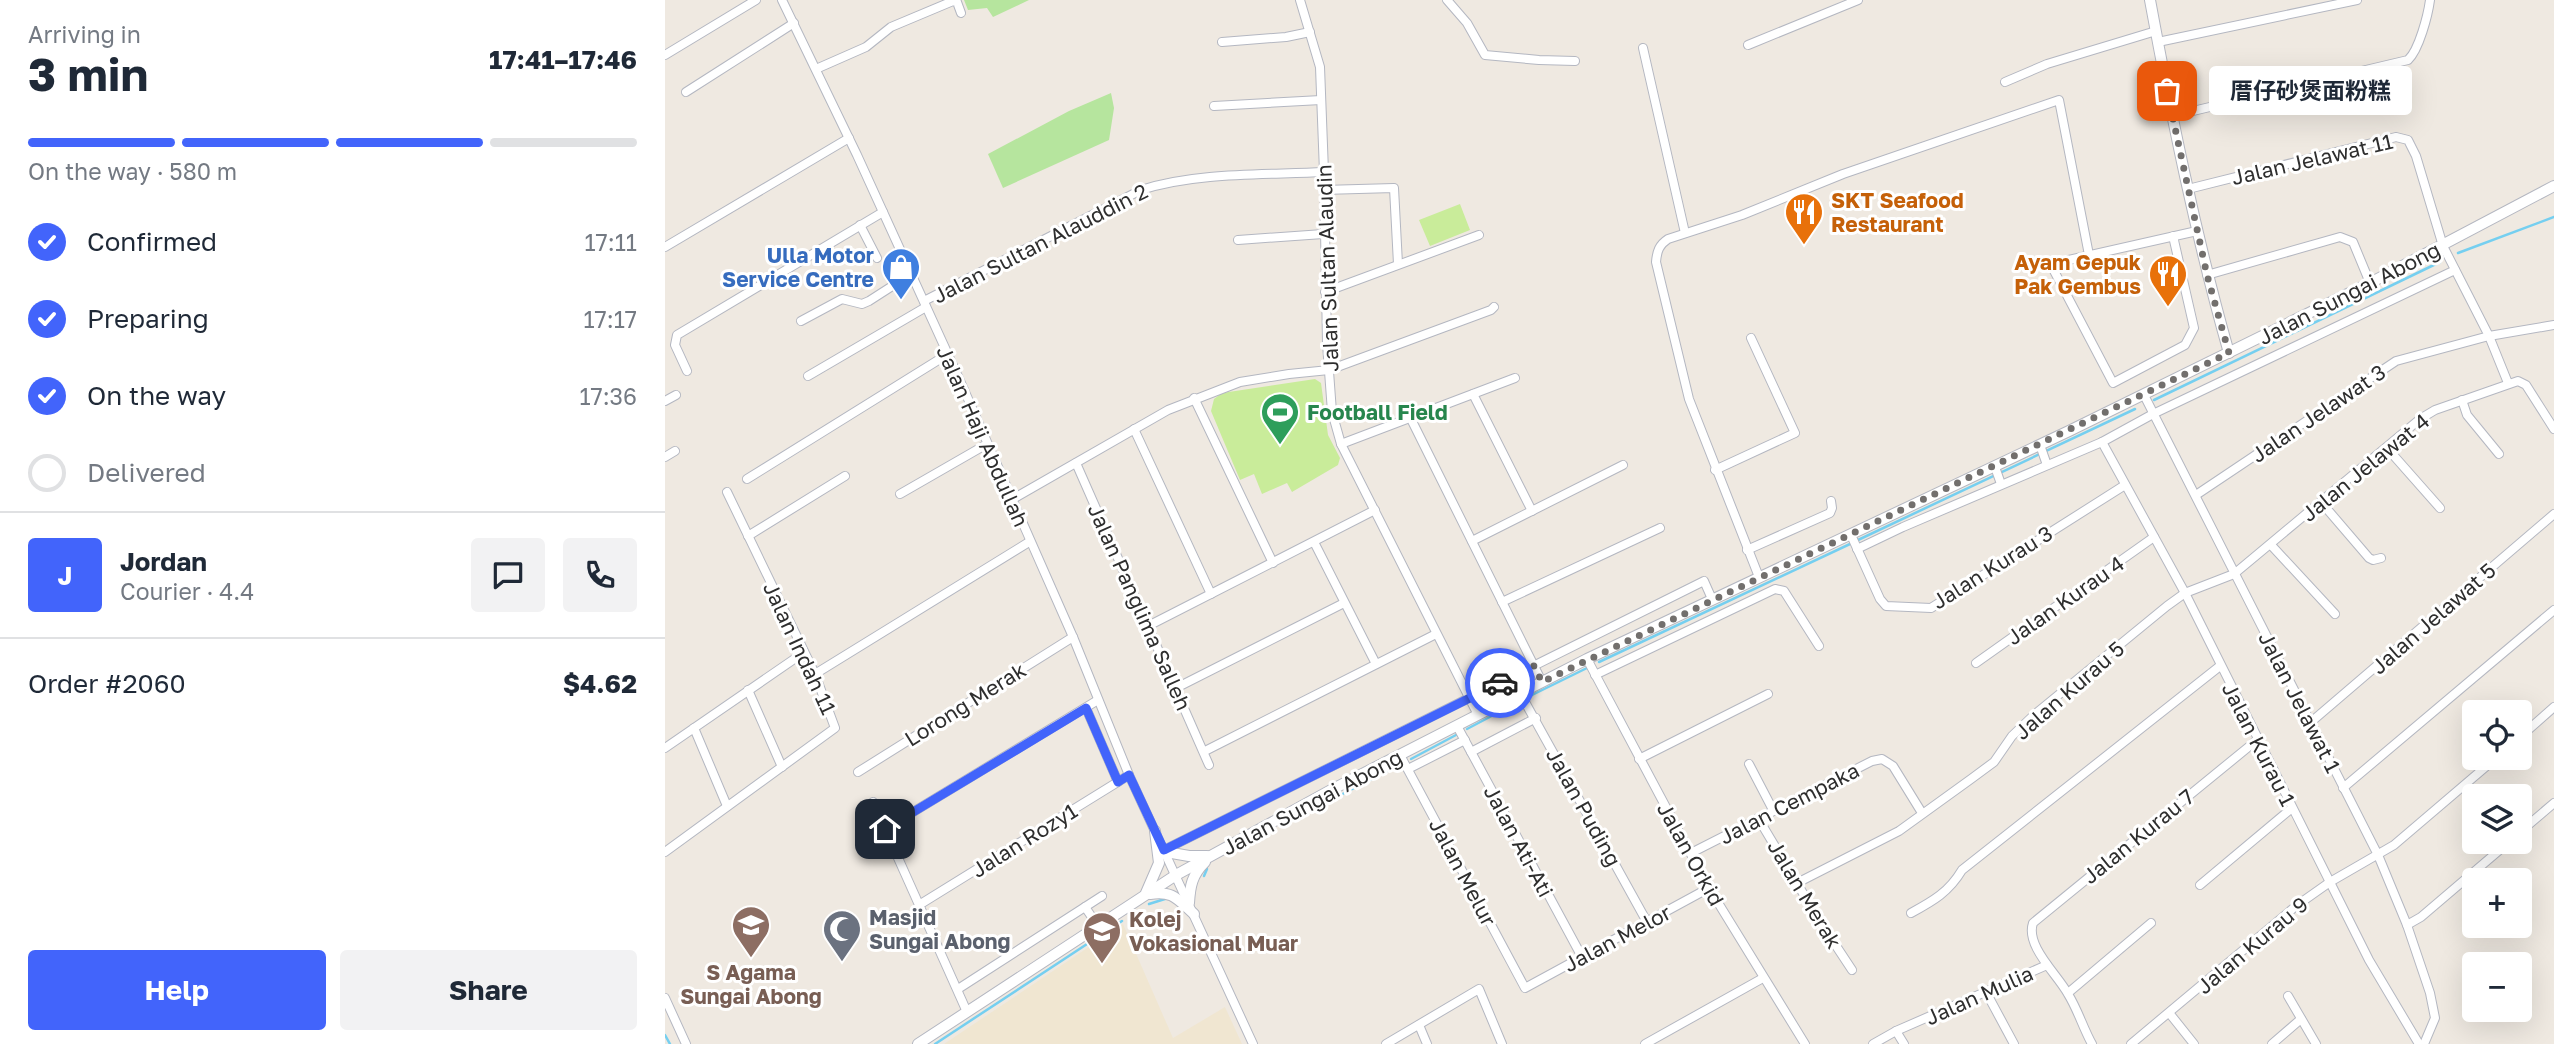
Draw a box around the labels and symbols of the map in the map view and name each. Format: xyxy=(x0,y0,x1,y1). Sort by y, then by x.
pin xyxy=(2137,61,2197,121)
callout: 厝仔砂煲面粉糕 xyxy=(2209,66,2412,116)
street label: Jalan Jelawat 11 xyxy=(2229,128,2395,190)
street label: Jalan Sultan Alaudin xyxy=(1310,164,1344,372)
street label: Jalan Sultan Alauddin 2 xyxy=(928,177,1152,309)
place label: SKT Seafood Restaurant xyxy=(1831,187,1964,237)
restaurant icon: SKT Seafood Restaurant xyxy=(1783,191,1825,246)
street label: Jalan Sungai Abong xyxy=(2254,236,2444,350)
place label: Ulla Motor Service Centre xyxy=(722,242,874,292)
shop icon: Ulla Motor Service Centre xyxy=(880,246,922,301)
place label: Ayam Gepuk Pak Gembus xyxy=(2014,249,2141,299)
restaurant icon: Ayam Gepuk Pak Gembus xyxy=(2147,253,2189,308)
street label: Jalan Haji Abdullah xyxy=(931,341,1035,531)
street label: Jalan Jelawat 3 xyxy=(2246,358,2390,468)
sports icon: Football Field xyxy=(1259,391,1301,446)
place label: Football Field xyxy=(1307,399,1448,425)
street label: Jalan Jelawat 4 xyxy=(2296,407,2434,527)
street label: Jalan Panglima Salleh xyxy=(1083,500,1197,714)
street label: Jalan Kurau 3 xyxy=(1927,520,2057,614)
street label: Jalan Kurau 4 xyxy=(2001,550,2129,650)
street label: Jalan Jelawat 5 xyxy=(2365,557,2501,679)
street label: Jalan Indah 11 xyxy=(758,578,842,718)
street label: Jalan Jelawat 1 xyxy=(2253,627,2347,777)
street label: Jalan Kurau 5 xyxy=(2009,635,2129,745)
courier xyxy=(1465,648,1535,718)
street label: Lorong Merak xyxy=(900,656,1030,752)
street label: Jalan Kurau 1 xyxy=(2217,678,2301,810)
street label: Jalan Sungai Abong xyxy=(1217,743,1407,861)
street label: Jalan Puding xyxy=(1541,743,1627,871)
street label: Jalan Cempaka xyxy=(1715,757,1863,849)
street label: Jalan Ati-Ati xyxy=(1479,781,1559,901)
street label: Jalan Kurau 7 xyxy=(2077,783,2199,889)
street label: Jalan Rozy1 xyxy=(966,797,1082,883)
street label: Jalan Orkid xyxy=(1652,798,1730,910)
pin xyxy=(855,799,915,859)
street label: Jalan Melur xyxy=(1424,814,1502,930)
street label: Jalan Merak xyxy=(1762,835,1848,953)
street label: Jalan Kurau 9 xyxy=(2191,891,2313,999)
street label: Jalan Melor xyxy=(1559,899,1675,977)
school or university icon: S Agama Sungai Abong xyxy=(730,904,772,959)
place label: Masjid Sungai Abong xyxy=(869,904,1010,954)
place label: Kolej Vokasional Muar xyxy=(1129,906,1298,956)
mosque icon: Masjid Sungai Abong xyxy=(821,908,863,963)
school or university icon: Kolej Vokasional Muar xyxy=(1081,910,1123,965)
place label: S Agama Sungai Abong xyxy=(680,959,822,1009)
street label: Jalan Mulia xyxy=(1921,960,2037,1030)

